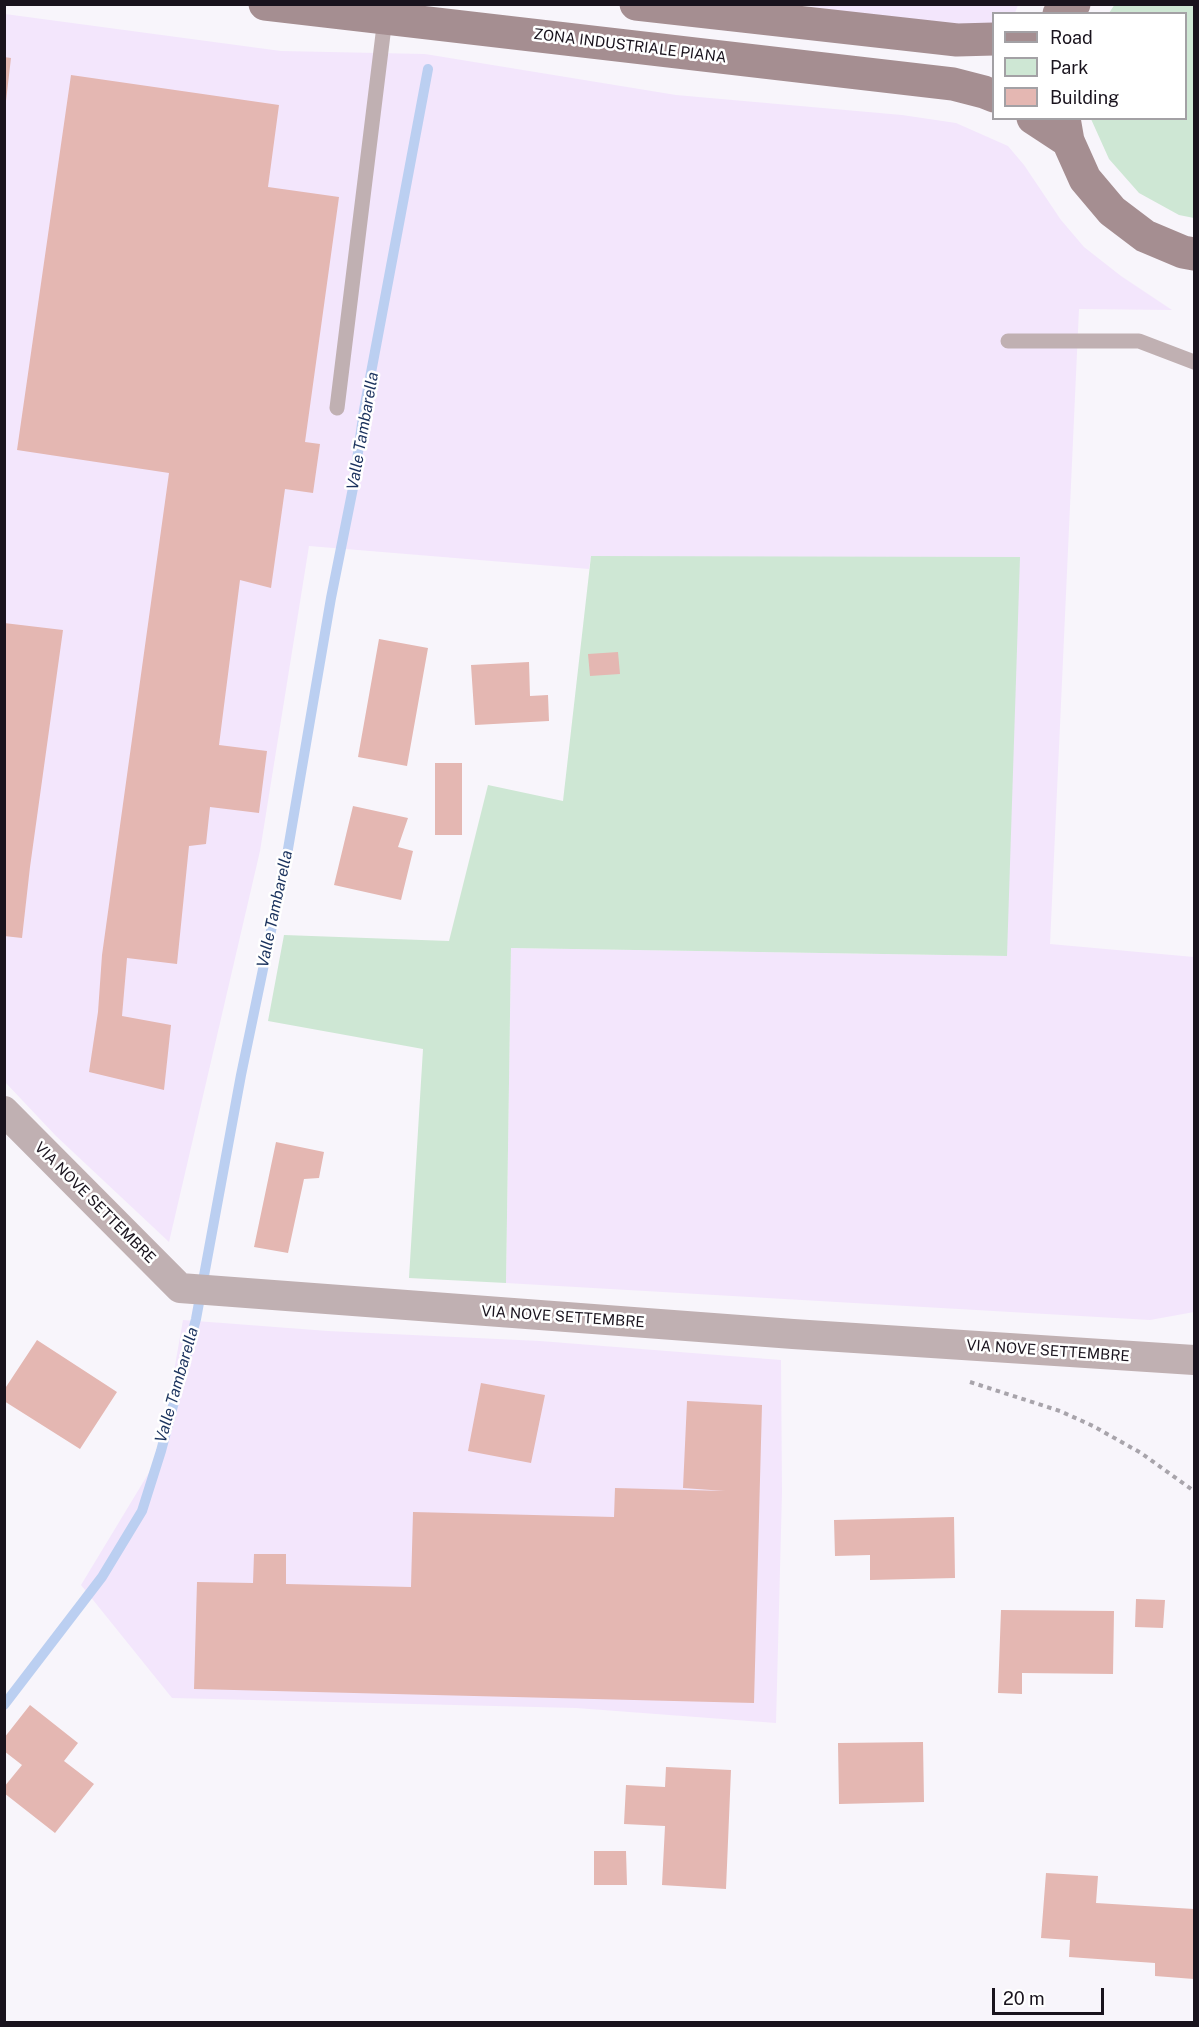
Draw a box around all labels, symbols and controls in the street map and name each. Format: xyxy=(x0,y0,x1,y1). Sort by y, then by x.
legend xyxy=(992,12,1187,120)
street label: ZONA INDUSTRIALE PIANA xyxy=(532,25,728,67)
text: Road xyxy=(1050,27,1093,48)
text: Park xyxy=(1050,57,1088,78)
text: Building xyxy=(1050,87,1119,108)
water label: Valle Tambarella xyxy=(343,371,383,491)
water label: Valle Tambarella xyxy=(253,849,297,969)
street label: VIA NOVE SETTEMBRE xyxy=(31,1139,159,1267)
street label: VIA NOVE SETTEMBRE xyxy=(481,1302,645,1332)
water label: Valle Tambarella xyxy=(151,1325,203,1445)
street label: VIA NOVE SETTEMBRE xyxy=(966,1336,1130,1366)
scale bar xyxy=(995,1976,1108,2014)
text: 20 m xyxy=(1003,1988,1045,2009)

